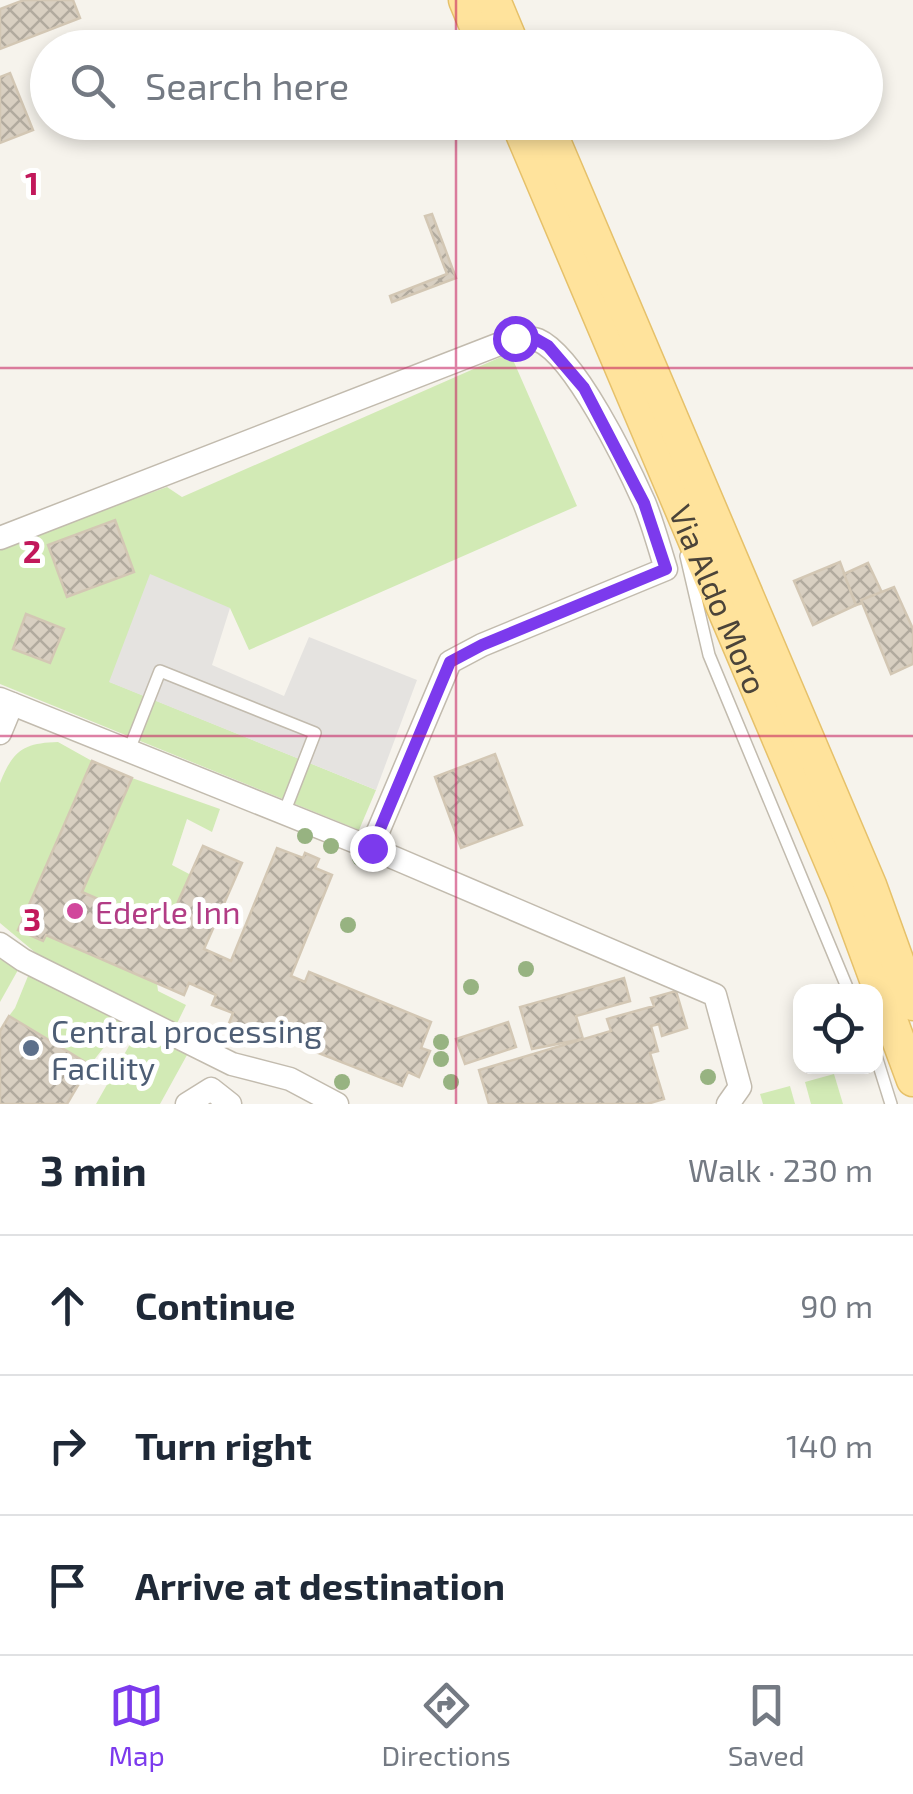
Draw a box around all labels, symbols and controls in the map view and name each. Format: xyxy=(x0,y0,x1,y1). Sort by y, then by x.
search box xyxy=(30,30,883,140)
icon: search xyxy=(65,58,120,113)
text: Search here xyxy=(145,62,349,108)
text: 1 xyxy=(25,163,39,201)
route start xyxy=(493,316,539,362)
street label: Via Aldo Moro xyxy=(662,499,776,699)
text: 2 xyxy=(23,531,41,569)
route end xyxy=(350,826,396,872)
place label: Ederle Inn xyxy=(95,892,241,930)
text: 3 xyxy=(23,899,41,937)
marker: Ederle Inn xyxy=(64,900,86,922)
map controls xyxy=(793,984,883,1074)
button: locate xyxy=(793,984,883,1074)
place label: Central processing Facility xyxy=(51,1011,322,1086)
marker: Central processing Facility xyxy=(20,1037,42,1059)
text: 3 min xyxy=(40,1144,147,1194)
text: Walk · 230 m xyxy=(688,1150,873,1188)
icon: ahead xyxy=(40,1278,95,1333)
text: Continue xyxy=(135,1282,295,1328)
text: 90 m xyxy=(800,1286,873,1324)
icon: right xyxy=(40,1418,95,1473)
text: Turn right xyxy=(135,1422,312,1468)
text: 140 m xyxy=(786,1426,873,1464)
icon: arrive xyxy=(40,1558,95,1613)
text: Arrive at destination xyxy=(135,1562,505,1608)
tab: Map xyxy=(108,1678,165,1772)
tab: Directions xyxy=(382,1678,511,1772)
tab: Saved xyxy=(728,1678,805,1772)

